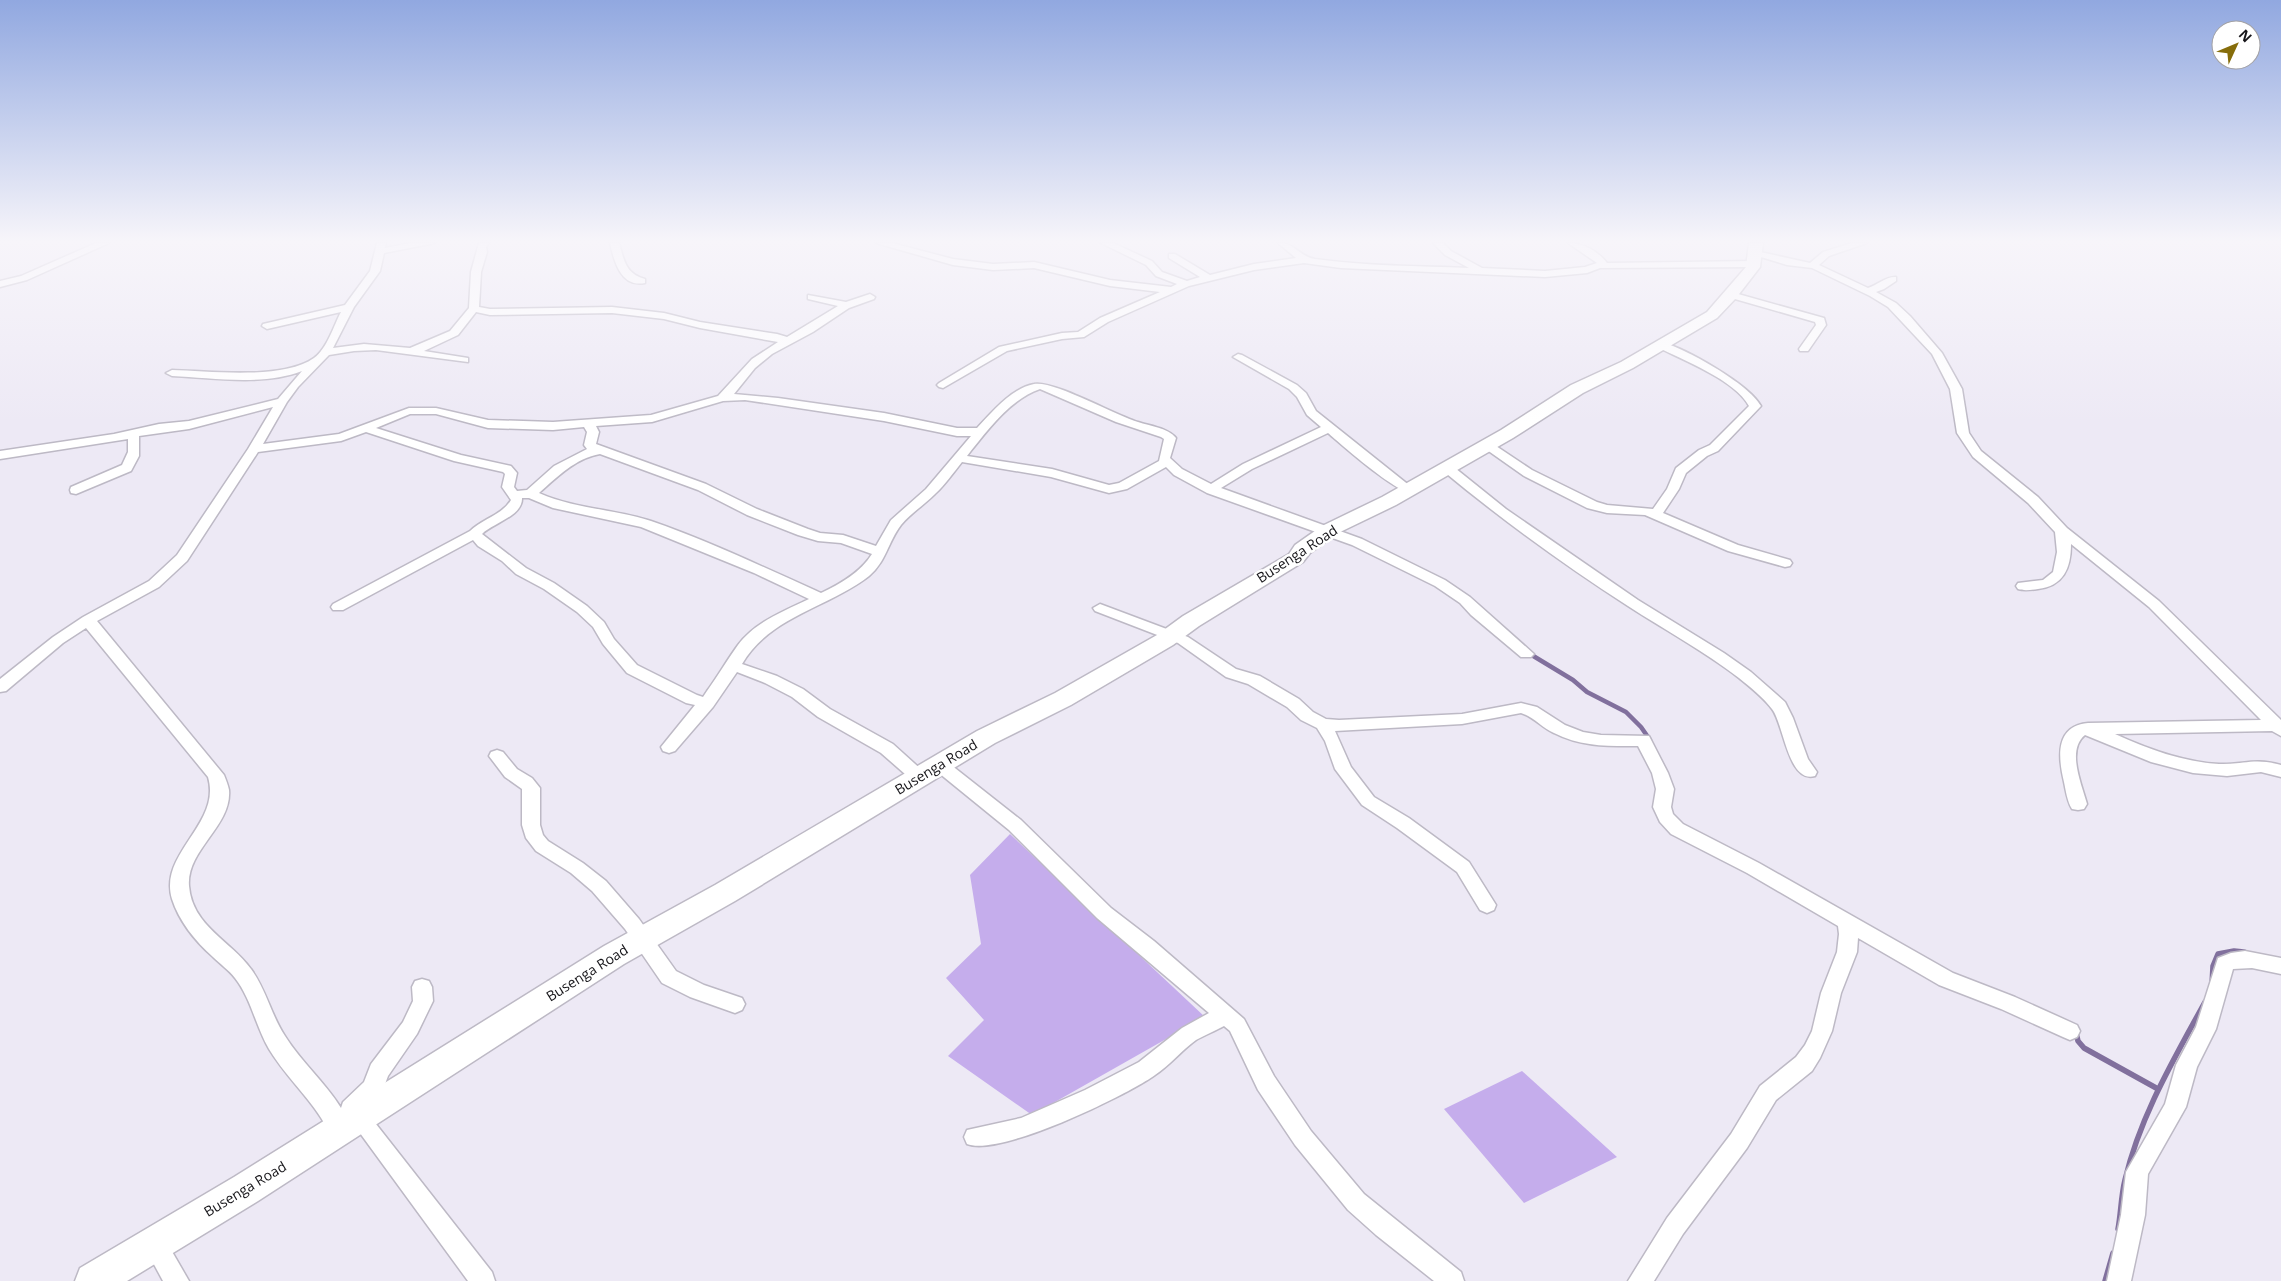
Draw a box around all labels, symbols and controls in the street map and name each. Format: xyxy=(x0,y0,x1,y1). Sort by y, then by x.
north arrow xyxy=(2211,20,2261,70)
text: N xyxy=(2235,25,2257,46)
street label: Busenga Road xyxy=(1252,520,1341,587)
street label: Busenga Road xyxy=(891,734,981,799)
street label: Busenga Road xyxy=(542,940,631,1005)
street label: Busenga Road xyxy=(200,1156,290,1221)

